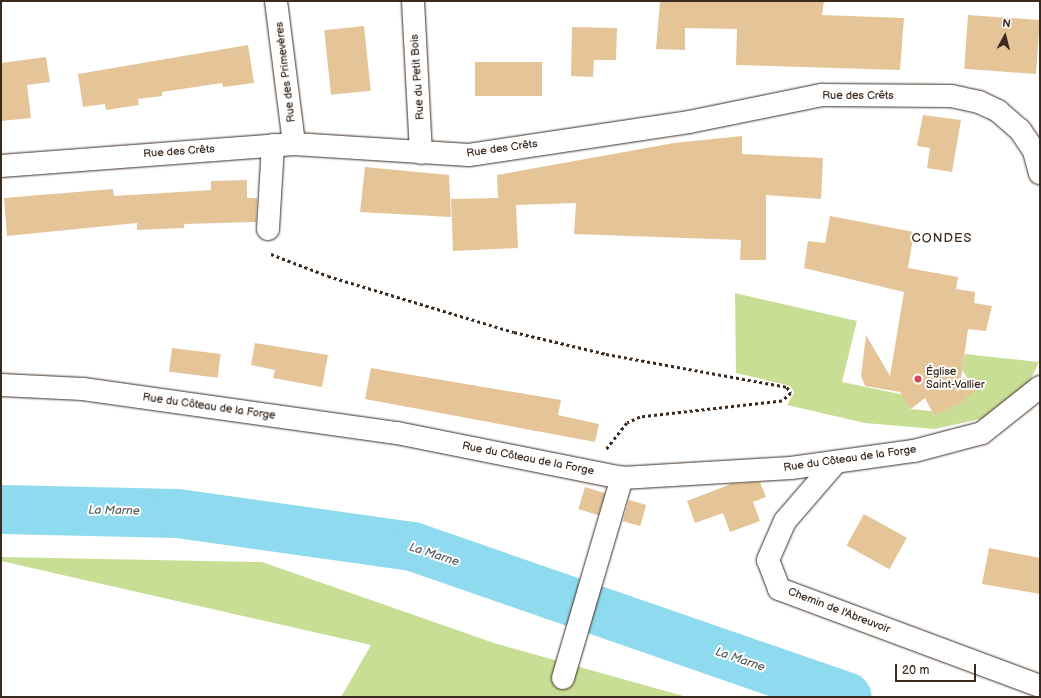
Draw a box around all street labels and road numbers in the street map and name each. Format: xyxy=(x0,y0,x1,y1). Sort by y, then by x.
street label: Rue des Primevères xyxy=(273,21,299,123)
street label: Rue du Petit Bois xyxy=(408,34,428,120)
street label: Rue des Crêts xyxy=(822,89,894,103)
street label: Rue des Crêts xyxy=(466,137,538,161)
street label: Rue des Crêts xyxy=(143,143,215,161)
street label: Rue du Côteau de la Forge xyxy=(142,391,276,423)
street label: Rue du Côteau de la Forge xyxy=(461,440,595,478)
street label: Rue du Côteau de la Forge xyxy=(783,443,917,475)
street label: Chemin de l'Abreuvoir xyxy=(786,585,892,637)

